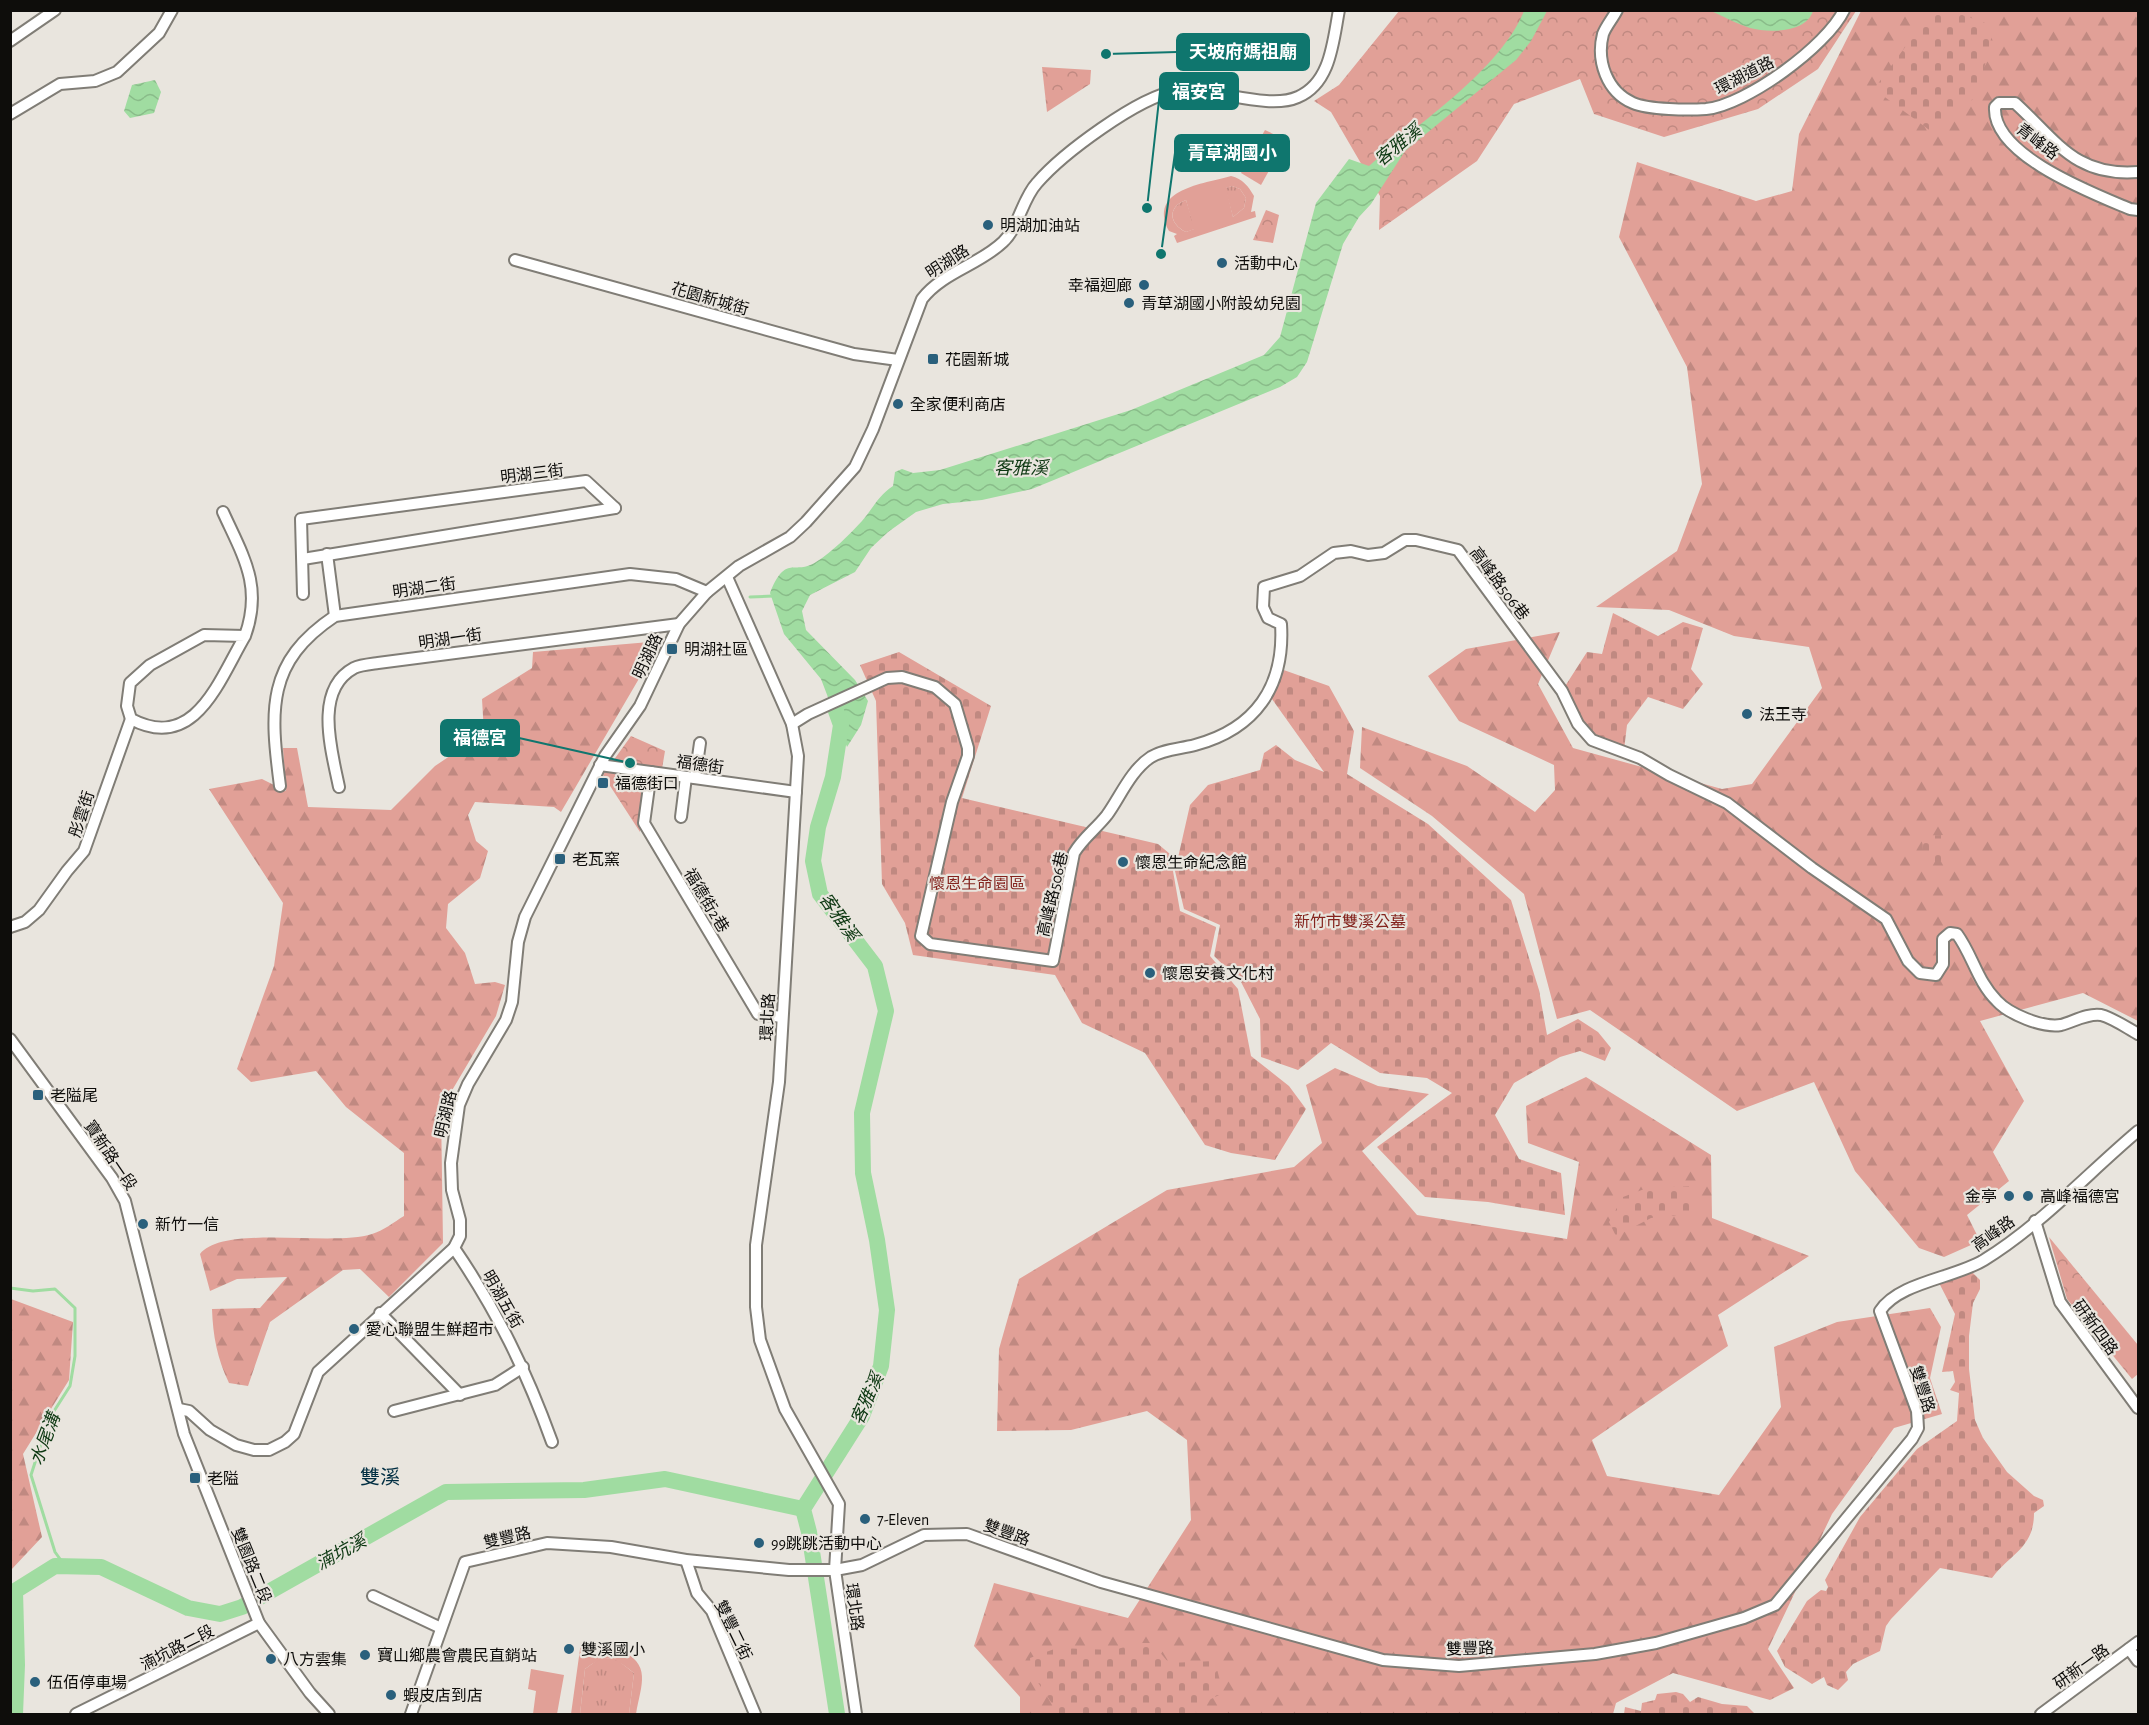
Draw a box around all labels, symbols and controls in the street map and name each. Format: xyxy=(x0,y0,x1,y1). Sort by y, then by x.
callout: 天坡府媽祖廟 xyxy=(1177,34,1309,70)
text: 天坡府媽祖廟 xyxy=(1189,42,1297,62)
street label: 環湖道路 xyxy=(1712,53,1777,98)
callout: 福安宮 xyxy=(1160,73,1238,109)
text: 福安宮 xyxy=(1172,82,1226,102)
water label: 客雅溪 xyxy=(1371,118,1428,170)
street label: 青峰路 xyxy=(2013,120,2062,163)
callout: 青草湖國小 xyxy=(1175,135,1289,171)
text: 青草湖國小 xyxy=(1187,143,1277,163)
place label: 明湖加油站 xyxy=(1000,217,1080,234)
marker: 明湖加油站 xyxy=(981,218,995,232)
street label: 明湖路 xyxy=(923,241,972,282)
place label: 活動中心 xyxy=(1234,255,1298,272)
marker: 活動中心 xyxy=(1215,256,1229,270)
place label: 幸福迴廊 xyxy=(1068,277,1132,294)
marker: 幸福迴廊 xyxy=(1137,278,1151,292)
street label: 花園新城街 xyxy=(669,279,751,318)
place label: 青草湖國小附設幼兒園 xyxy=(1141,295,1301,312)
marker: 青草湖國小附設幼兒園 xyxy=(1122,296,1136,310)
place label: 花園新城 xyxy=(945,351,1009,368)
marker: 花園新城 xyxy=(926,352,940,366)
place label: 全家便利商店 xyxy=(910,396,1006,413)
marker: 全家便利商店 xyxy=(891,397,905,411)
water label: 客雅溪 xyxy=(994,458,1051,478)
street label: 明湖三街 xyxy=(499,461,565,486)
street label: 高峰路506巷 xyxy=(1467,544,1532,623)
street label: 明湖二街 xyxy=(391,575,457,600)
street label: 明湖一街 xyxy=(417,626,483,651)
street label: 明湖路 xyxy=(630,631,665,682)
place label: 明湖社區 xyxy=(684,641,748,658)
marker: 明湖社區 xyxy=(665,642,679,656)
marker: 法王寺 xyxy=(1740,707,1754,721)
place label: 法王寺 xyxy=(1759,707,1807,723)
callout: 福德宮 xyxy=(441,720,519,756)
text: 福德宮 xyxy=(453,728,507,748)
street label: 福德街 xyxy=(675,753,725,776)
place label: 福德街口 xyxy=(615,775,679,792)
marker: 福德街口 xyxy=(596,776,610,790)
street label: 彤雲街 xyxy=(66,789,97,840)
street label: 高峰路506巷 xyxy=(1034,850,1071,938)
place label: 老瓦窯 xyxy=(572,851,620,868)
marker: 老瓦窯 xyxy=(553,852,567,866)
place label: 懷恩生命紀念館 xyxy=(1135,854,1247,871)
marker: 懷恩生命紀念館 xyxy=(1116,855,1130,869)
street label: 福德街2巷 xyxy=(681,865,732,935)
park label: 懷恩生命園區 xyxy=(929,875,1025,892)
water label: 客雅溪 xyxy=(815,889,864,947)
park label: 新竹市雙溪公墓 xyxy=(1294,913,1406,930)
place label: 懷恩安養文化村 xyxy=(1162,965,1274,982)
marker: 懷恩安養文化村 xyxy=(1143,966,1157,980)
street label: 環北路 xyxy=(758,993,777,1041)
place label: 老隘尾 xyxy=(50,1087,98,1104)
marker: 老隘尾 xyxy=(31,1088,45,1102)
street label: 明湖路 xyxy=(432,1089,459,1139)
street label: 寶新路一段 xyxy=(81,1117,141,1193)
place label: 金亭 xyxy=(1965,1188,1997,1205)
place label: 高峰福德宮 xyxy=(2040,1188,2120,1205)
marker: 金亭 xyxy=(2002,1189,2016,1203)
marker: 高峰福德宮 xyxy=(2021,1189,2035,1203)
street label: 高峰路 xyxy=(1969,1212,2018,1254)
place label: 新竹一信 xyxy=(155,1216,219,1233)
marker: 新竹一信 xyxy=(136,1217,150,1231)
street label: 明湖五街 xyxy=(479,1267,526,1331)
street label: 研新四路 xyxy=(2070,1296,2121,1358)
place label: 愛心聯盟生鮮超市 xyxy=(366,1321,494,1338)
marker: 愛心聯盟生鮮超市 xyxy=(347,1322,361,1336)
street label: 雙豐路 xyxy=(1907,1364,1938,1415)
water label: 客雅溪 xyxy=(847,1368,888,1428)
water label: 水尾溝 xyxy=(26,1407,65,1468)
district label: 雙溪 xyxy=(360,1467,400,1488)
place label: 老隘 xyxy=(207,1470,239,1487)
marker: 老隘 xyxy=(188,1471,202,1485)
marker: 7-Eleven xyxy=(858,1512,872,1526)
place label: 7-Eleven xyxy=(877,1512,929,1528)
street label: 雙豐路 xyxy=(981,1516,1032,1549)
street label: 雙豐路 xyxy=(482,1524,532,1551)
street label: 雙園路二段 xyxy=(229,1525,274,1605)
water label: 湳坑溪 xyxy=(313,1529,372,1574)
place label: 99跳跳活動中心 xyxy=(771,1535,882,1552)
marker: 99跳跳活動中心 xyxy=(752,1536,766,1550)
street label: 環北路 xyxy=(843,1582,866,1632)
street label: 雙豐二街 xyxy=(712,1598,755,1663)
street label: 湳坑路二段 xyxy=(138,1622,217,1673)
street label: 雙豐路 xyxy=(1446,1639,1494,1658)
place label: 雙溪國小 xyxy=(581,1641,645,1658)
street label: 研新一路 xyxy=(2050,1641,2112,1692)
marker: 雙溪國小 xyxy=(562,1642,576,1656)
place label: 寶山鄉農會農民直銷站 xyxy=(377,1646,537,1664)
marker: 寶山鄉農會農民直銷站 xyxy=(358,1648,372,1662)
place label: 八方雲集 xyxy=(283,1651,347,1668)
marker: 八方雲集 xyxy=(264,1652,278,1666)
place label: 伍佰停車場 xyxy=(47,1674,127,1691)
marker: 伍佰停車場 xyxy=(28,1675,42,1689)
place label: 蝦皮店到店 xyxy=(403,1687,483,1704)
marker: 蝦皮店到店 xyxy=(384,1688,398,1702)

